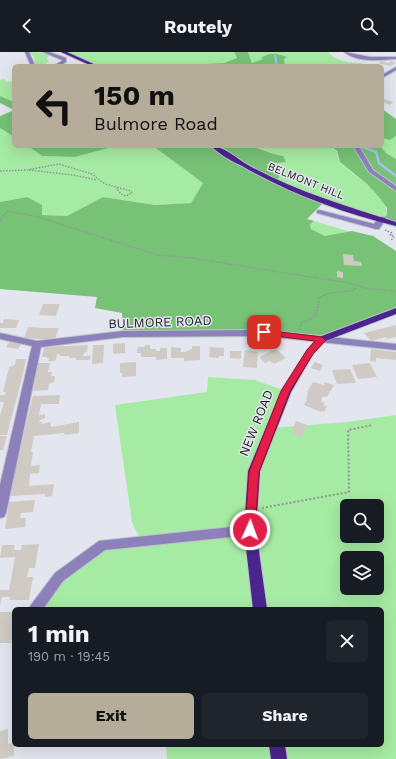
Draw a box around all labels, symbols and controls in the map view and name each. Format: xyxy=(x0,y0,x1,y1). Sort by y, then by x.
icon: back xyxy=(16,15,38,37)
icon: search xyxy=(358,15,380,37)
text: Routely xyxy=(164,16,232,37)
text: 150 m xyxy=(94,79,175,112)
icon: left xyxy=(28,80,80,132)
text: Bulmore Road xyxy=(94,113,218,134)
street label: BELMONT HILL xyxy=(266,160,346,202)
street label: BULMORE ROAD xyxy=(108,313,212,331)
pin xyxy=(247,315,281,349)
icon: arrive xyxy=(253,321,275,343)
street label: NEW ROAD xyxy=(236,388,276,458)
map controls xyxy=(340,499,384,595)
button: search xyxy=(340,499,384,543)
position arrow xyxy=(229,509,271,551)
button: layers xyxy=(340,551,384,595)
text: 1 min xyxy=(28,620,90,648)
button: close xyxy=(326,620,368,662)
text: 190 m · 19:45 xyxy=(28,649,110,664)
button: Exit xyxy=(28,693,194,739)
button: Share xyxy=(202,693,368,739)

